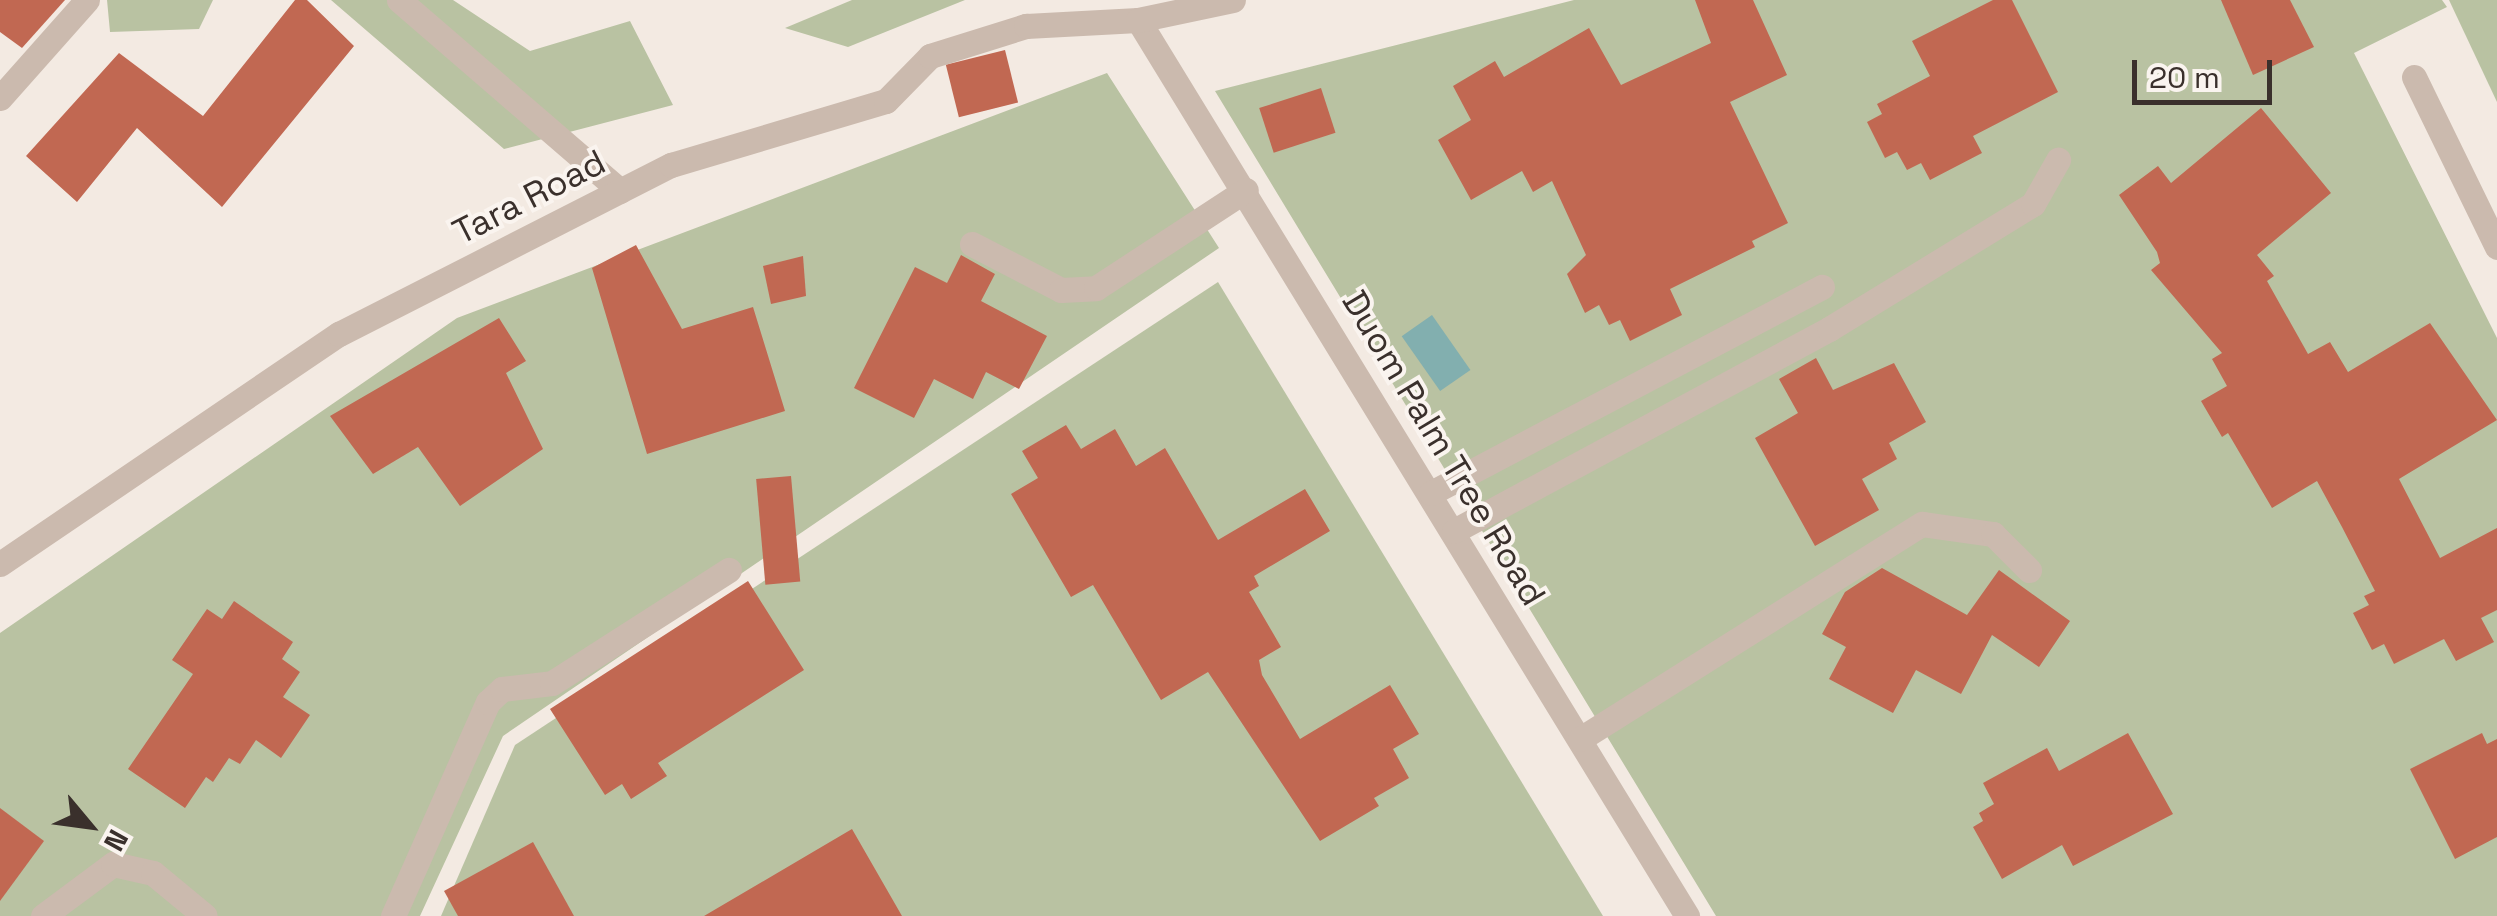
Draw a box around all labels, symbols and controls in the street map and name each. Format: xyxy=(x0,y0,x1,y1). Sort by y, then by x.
scale bar xyxy=(2137,40,2277,102)
text: 20 m xyxy=(2149,58,2220,97)
street label: Tara Road xyxy=(446,141,612,253)
street label: Duom Palm Tree Road xyxy=(1333,283,1555,613)
north arrow xyxy=(40,776,140,876)
text: N xyxy=(96,824,137,857)

